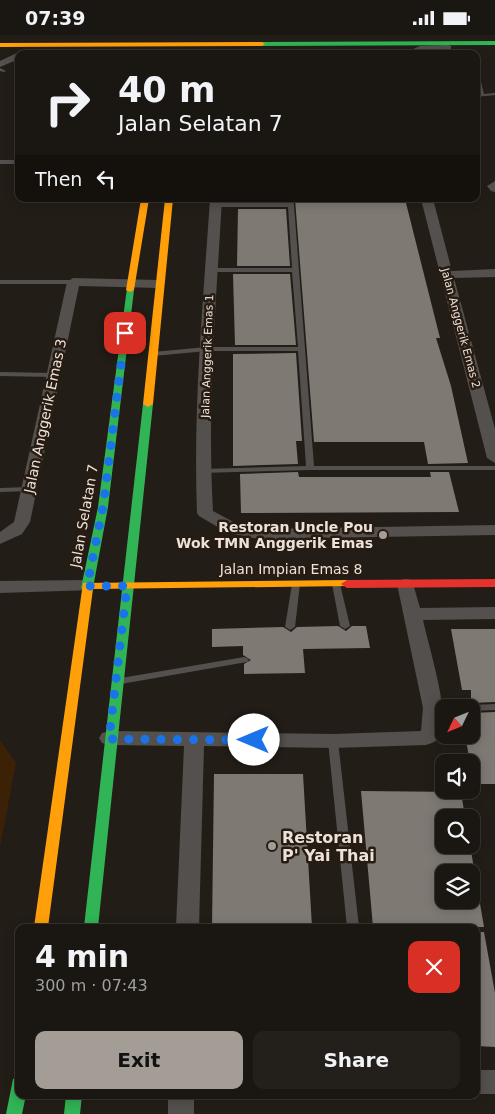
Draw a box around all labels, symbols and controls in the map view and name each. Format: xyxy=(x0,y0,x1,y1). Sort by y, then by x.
text: 07:39 xyxy=(25,7,85,29)
icon: right xyxy=(35,70,100,135)
text: 40 m xyxy=(118,70,215,110)
text: Jalan Selatan 7 xyxy=(118,111,283,136)
icon: left xyxy=(92,165,120,193)
text: Then xyxy=(35,168,82,190)
street label: Jalan Anggerik Emas 2 xyxy=(438,266,483,389)
street label: Jalan Anggerik Emas 1 xyxy=(199,294,216,419)
pin xyxy=(104,312,146,354)
icon: arrive xyxy=(111,319,139,347)
street label: Jalan Anggerik Emas 3 xyxy=(21,337,69,496)
street label: Jalan Selatan 7 xyxy=(67,463,101,570)
place label: Restoran Uncle Pou Wok TMN Anggerik Emas xyxy=(176,519,373,551)
marker: Restoran Uncle Pou Wok TMN Anggerik Emas xyxy=(377,529,389,541)
street label: Jalan Impian Emas 8 xyxy=(219,561,362,577)
north arrow xyxy=(435,699,480,744)
map controls xyxy=(435,699,480,909)
position arrow xyxy=(227,713,279,765)
button: sound xyxy=(435,754,480,799)
button: search xyxy=(435,809,480,854)
place label: Restoran P' Yai Thai xyxy=(282,828,375,865)
marker: Restoran P' Yai Thai xyxy=(266,840,278,852)
button: layers xyxy=(435,864,480,909)
text: 4 min xyxy=(35,939,129,974)
button: close xyxy=(408,941,460,993)
text: 300 m · 07:43 xyxy=(35,976,148,995)
button: Exit xyxy=(35,1031,243,1089)
button: Share xyxy=(253,1031,460,1089)

